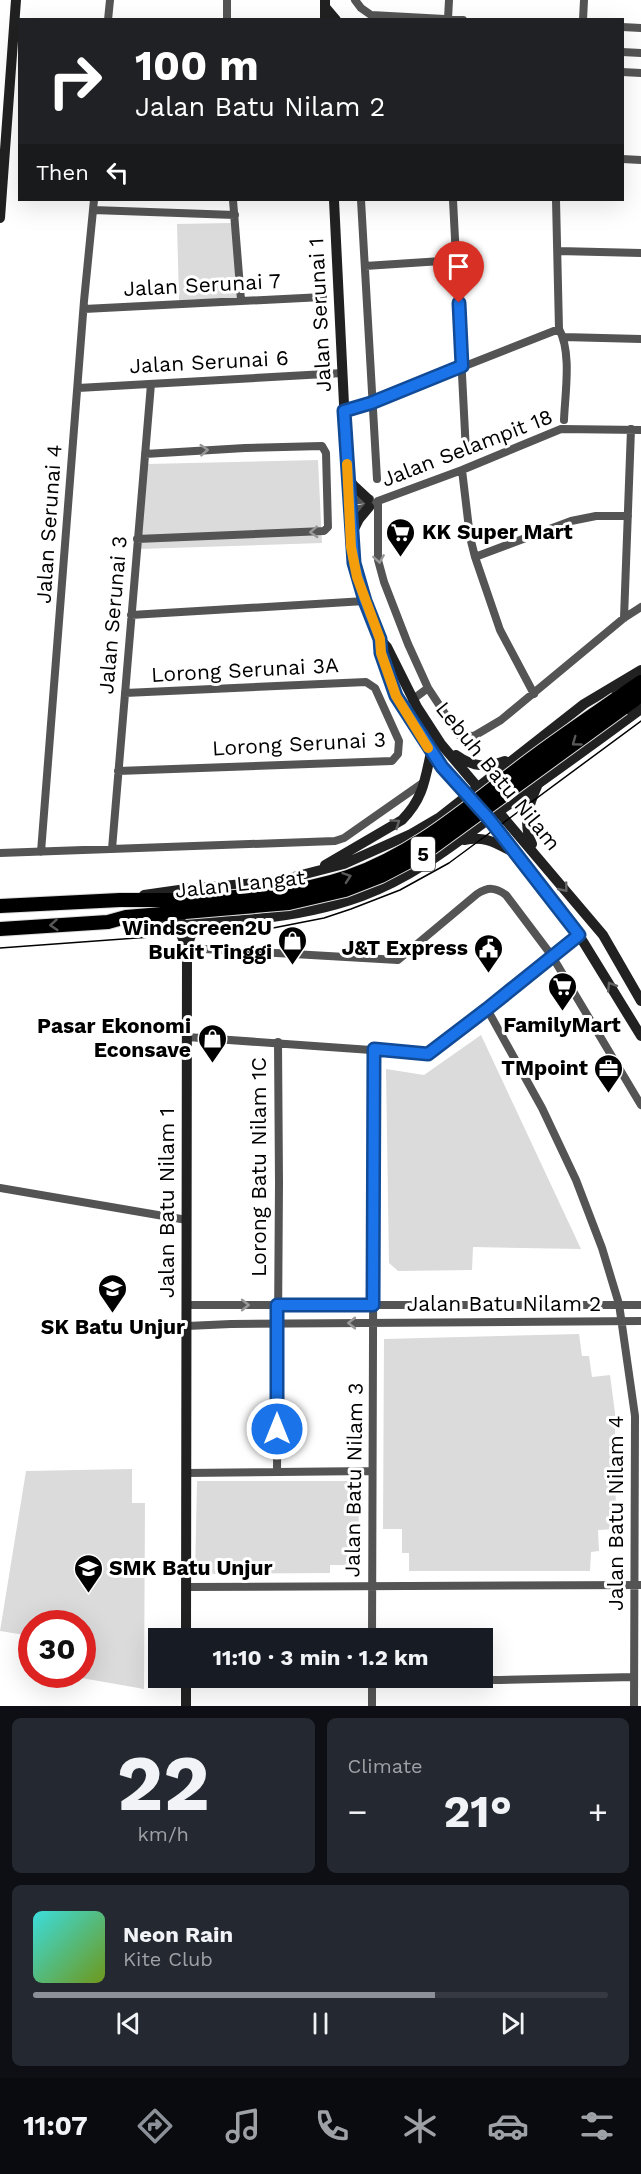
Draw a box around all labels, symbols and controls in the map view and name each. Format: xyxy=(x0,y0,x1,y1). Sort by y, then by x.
text: 100 m xyxy=(135,41,259,90)
icon: right xyxy=(36,42,114,120)
text: Jalan Batu Nilam 2 xyxy=(135,91,385,123)
icon: left xyxy=(101,156,134,189)
text: Then xyxy=(36,160,89,185)
street label: Jalan Serunai 1 xyxy=(303,237,336,393)
pin xyxy=(433,241,484,303)
icon: arrive xyxy=(442,250,475,283)
street label: Jalan Serunai 7 xyxy=(123,268,282,301)
street label: Jalan Serunai 6 xyxy=(129,345,289,378)
street label: Jalan Selampit 18 xyxy=(378,403,556,492)
street label: Jalan Serunai 4 xyxy=(30,444,67,604)
one-way arrow xyxy=(199,444,208,457)
supermarket icon: KK Super Mart xyxy=(385,516,417,558)
place label: KK Super Mart xyxy=(422,519,573,544)
one-way arrow xyxy=(309,525,318,538)
street label: Jalan Serunai 3 xyxy=(93,535,132,695)
one-way arrow xyxy=(372,554,384,564)
street label: Lorong Serunai 3A xyxy=(151,652,340,687)
street label: Lebuh Batu Nilam xyxy=(431,696,566,855)
street label: Lorong Serunai 3 xyxy=(211,726,387,761)
one-way arrow xyxy=(571,735,582,746)
one-way arrow xyxy=(390,818,400,830)
road number: 5 xyxy=(411,837,435,871)
street label: Jalan Langat xyxy=(174,864,306,903)
one-way arrow xyxy=(341,871,352,884)
one-way arrow xyxy=(557,881,568,892)
place label: Windscreen2U Bukit Tinggi xyxy=(122,915,272,964)
one-way arrow xyxy=(49,919,58,932)
shop icon: Windscreen2U Bukit Tinggi xyxy=(277,924,309,966)
public building icon: J&T Express xyxy=(473,932,505,974)
place label: J&T Express xyxy=(341,935,468,960)
supermarket icon: FamilyMart xyxy=(546,970,578,1012)
one-way arrow xyxy=(606,982,618,992)
place label: FamilyMart xyxy=(503,1012,621,1037)
place label: Pasar Ekonomi Econsave xyxy=(37,1013,191,1062)
shop icon: Pasar Ekonomi Econsave xyxy=(196,1022,228,1064)
office icon: TMpoint xyxy=(593,1052,625,1094)
place label: TMpoint xyxy=(501,1055,588,1080)
street label: Lorong Batu Nilam 1C xyxy=(246,1057,271,1277)
street label: Jalan Batu Nilam 1 xyxy=(154,1108,179,1298)
school or university icon: SK Batu Unjur xyxy=(97,1272,129,1314)
street label: Jalan Batu Nilam 2 xyxy=(407,1291,601,1316)
one-way arrow xyxy=(241,1299,250,1311)
place label: SK Batu Unjur xyxy=(41,1314,185,1339)
one-way arrow xyxy=(347,1317,356,1329)
street label: Jalan Batu Nilam 3 xyxy=(339,1382,368,1578)
position arrow xyxy=(245,1397,309,1461)
street label: Jalan Batu Nilam 4 xyxy=(603,1415,628,1611)
school or university icon: SMK Batu Unjur xyxy=(72,1552,104,1594)
place label: SMK Batu Unjur xyxy=(109,1555,272,1580)
speed limit sign: 30 xyxy=(18,1610,96,1688)
text: 11:10 · 3 min · 1.2 km xyxy=(212,1645,429,1670)
text: 22 xyxy=(117,1737,210,1829)
text: Climate xyxy=(348,1754,423,1778)
text: 21° xyxy=(444,1785,512,1838)
text: − xyxy=(348,1792,367,1831)
text: + xyxy=(588,1792,608,1831)
text: km/h xyxy=(137,1822,189,1846)
text: Neon Rain xyxy=(123,1922,233,1947)
text: Kite Club xyxy=(123,1947,213,1971)
icon: previous xyxy=(112,2007,145,2040)
icon: pause xyxy=(304,2007,337,2040)
icon: next xyxy=(496,2007,529,2040)
icon: directions xyxy=(134,2105,176,2147)
icon: music xyxy=(222,2105,264,2147)
icon: phone xyxy=(311,2105,353,2147)
icon: climate xyxy=(399,2105,441,2147)
icon: car xyxy=(487,2105,529,2147)
icon: filters xyxy=(576,2105,618,2147)
text: 11:07 xyxy=(23,2110,88,2142)

